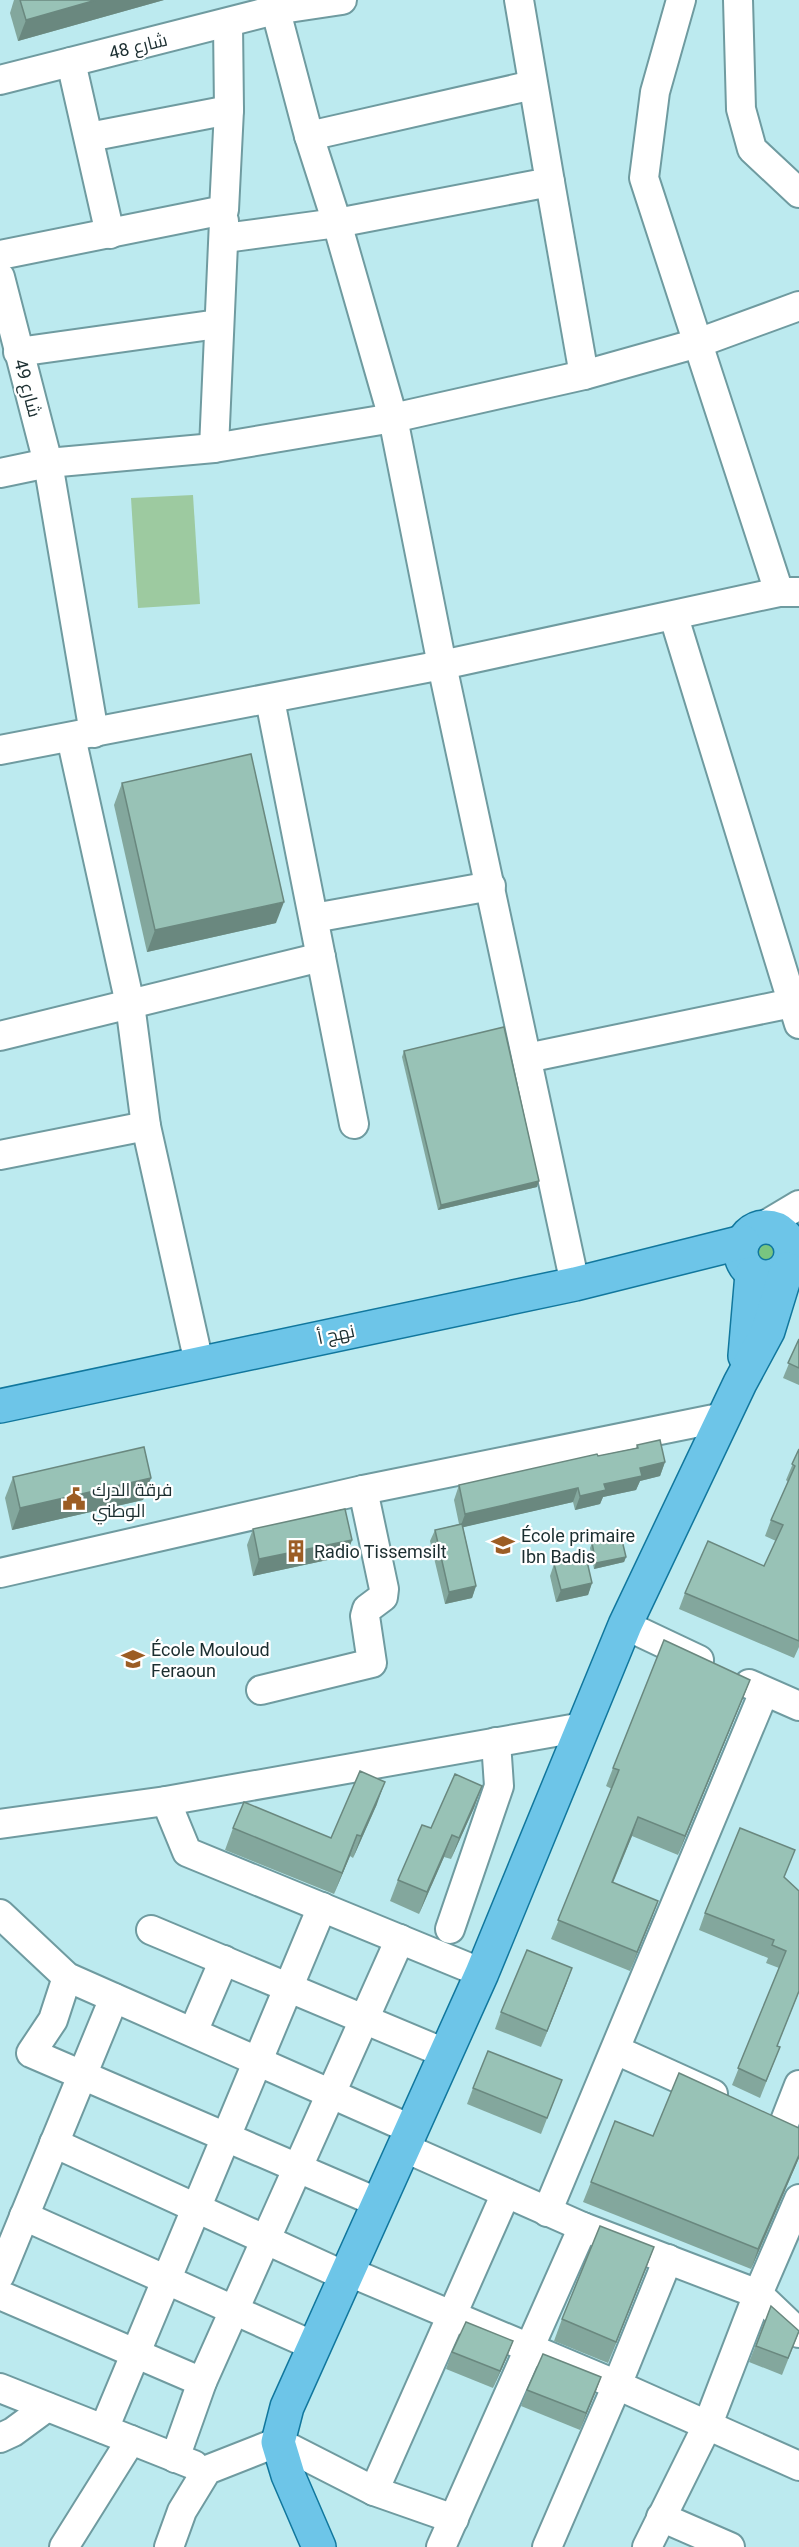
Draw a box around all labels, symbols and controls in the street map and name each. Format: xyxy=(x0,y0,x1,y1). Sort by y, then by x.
street label: شارع 48 xyxy=(107,29,170,65)
street label: شارع 49 xyxy=(8,357,46,420)
street label: نهج أ xyxy=(316,1320,357,1350)
place label: فرقة الدرك الوطني xyxy=(92,1479,172,1525)
public building icon: فرقة الدرك الوطني xyxy=(61,1486,87,1512)
place label: École primaire Ibn Badis xyxy=(521,1525,635,1567)
school or university icon: École primaire Ibn Badis xyxy=(490,1532,516,1558)
building icon: Radio Tissemsilt xyxy=(283,1538,309,1564)
place label: Radio Tissemsilt xyxy=(314,1541,447,1562)
place label: École Mouloud Feraoun xyxy=(151,1639,270,1681)
school or university icon: École Mouloud Feraoun xyxy=(120,1646,146,1672)

